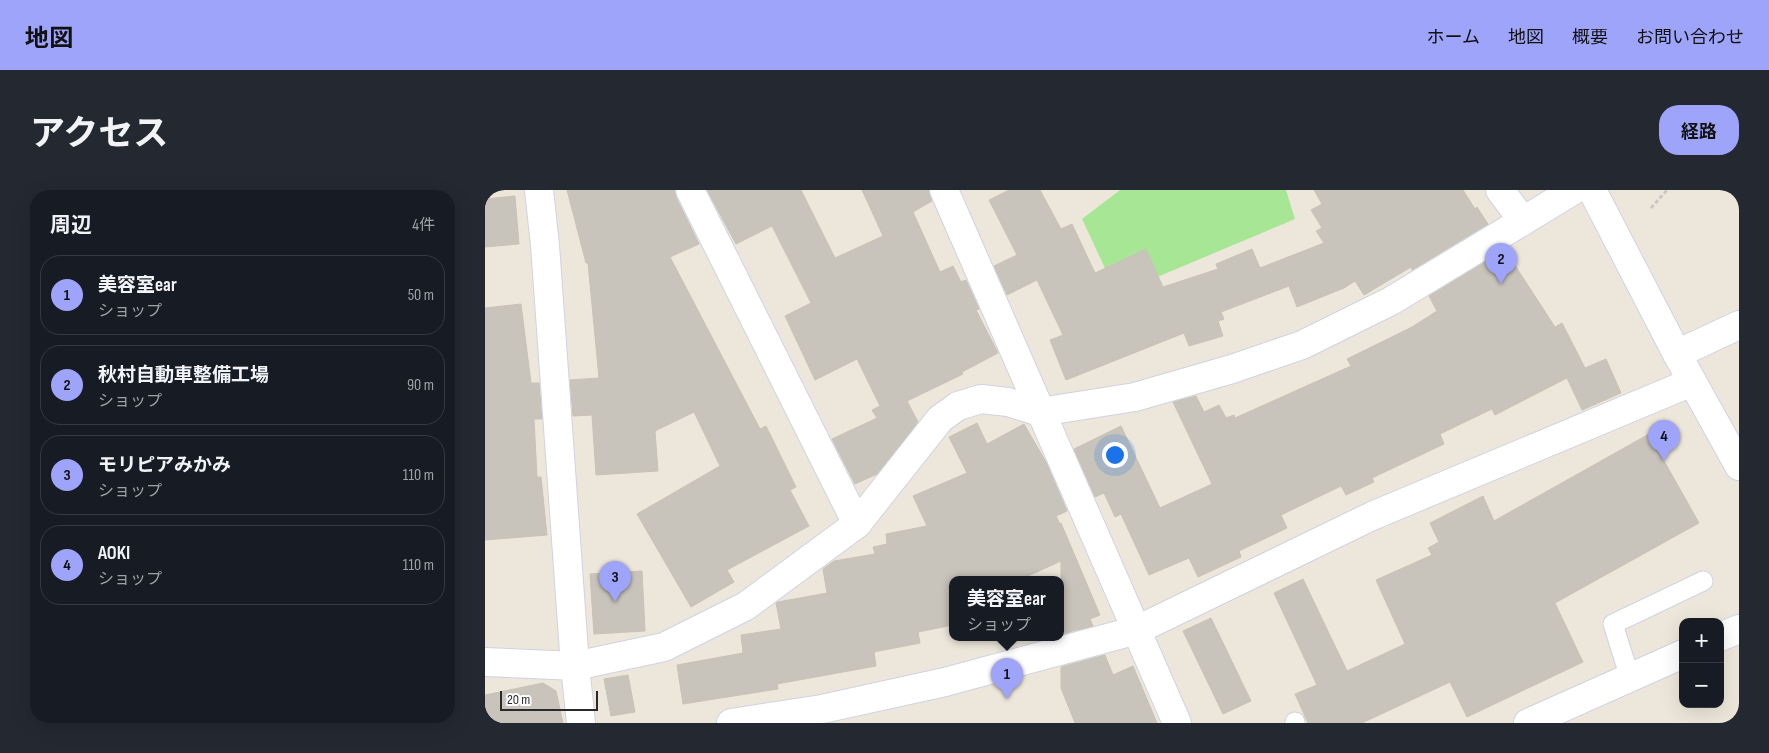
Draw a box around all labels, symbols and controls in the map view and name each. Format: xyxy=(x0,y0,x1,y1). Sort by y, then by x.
text: 地図 xyxy=(25,24,73,53)
text: ホーム xyxy=(1427,27,1480,48)
text: 地図 xyxy=(1508,27,1544,48)
text: 概要 xyxy=(1572,27,1608,48)
text: お問い合わせ xyxy=(1636,27,1744,48)
button: 経路 xyxy=(1659,105,1739,155)
text: アクセス xyxy=(30,113,168,156)
text: 周辺 xyxy=(50,213,92,238)
text: 4件 xyxy=(412,216,435,235)
pin: 2 xyxy=(1485,243,1517,284)
text: 美容室ear xyxy=(98,274,177,297)
text: 1 xyxy=(64,286,70,305)
text: 50 m xyxy=(408,286,434,305)
text: ショップ xyxy=(98,302,162,321)
text: 秋村自動車整備工場 xyxy=(98,364,269,387)
text: 2 xyxy=(63,376,71,395)
text: 90 m xyxy=(407,376,434,395)
text: ショップ xyxy=(98,392,162,411)
pin: 4 xyxy=(1648,420,1680,461)
your location xyxy=(1102,442,1128,468)
text: モリピアみかみ xyxy=(98,454,231,477)
text: 3 xyxy=(63,466,71,485)
text: 110 m xyxy=(403,466,434,485)
text: ショップ xyxy=(98,482,162,501)
text: AOKI xyxy=(98,542,130,565)
text: 4 xyxy=(63,556,71,575)
text: 110 m xyxy=(403,556,434,575)
pin: 3 xyxy=(599,561,631,602)
text: ショップ xyxy=(98,570,162,589)
popup xyxy=(949,576,1064,641)
text: 美容室ear xyxy=(967,588,1046,611)
text: ショップ xyxy=(967,616,1031,635)
map controls xyxy=(1679,618,1724,708)
button: + xyxy=(1679,618,1724,663)
pin: 1 xyxy=(991,658,1023,699)
button: − xyxy=(1679,663,1724,708)
scale bar xyxy=(500,688,597,711)
text: 20 m xyxy=(507,691,530,708)

